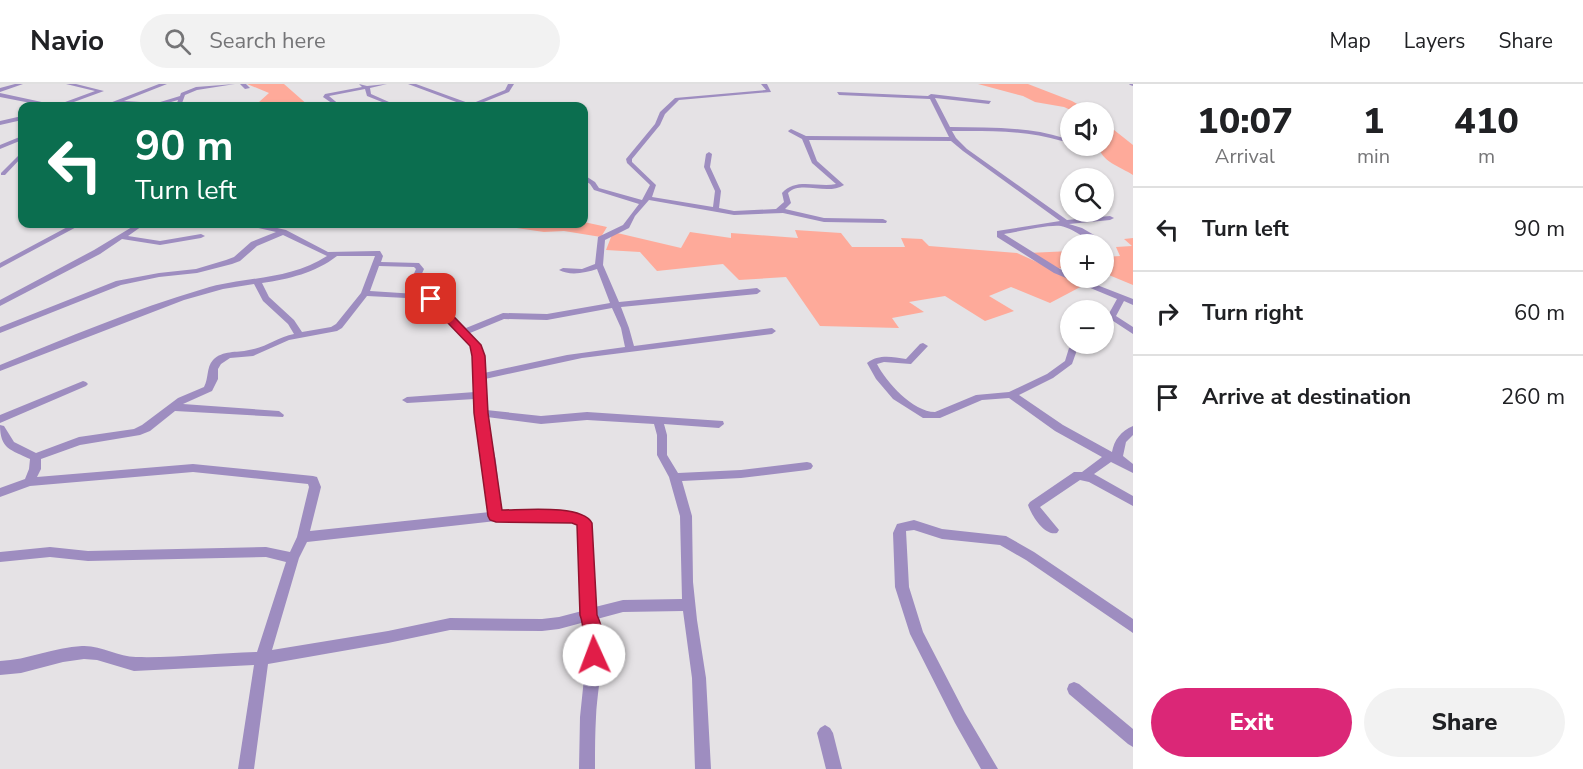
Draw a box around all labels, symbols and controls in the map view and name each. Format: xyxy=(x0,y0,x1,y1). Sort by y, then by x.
search box xyxy=(140,14,560,68)
text: Navio xyxy=(30,22,104,60)
icon: search xyxy=(161,25,194,58)
text: Search here xyxy=(209,26,326,56)
text: Map xyxy=(1329,27,1371,55)
text: Layers xyxy=(1404,27,1465,55)
text: Share xyxy=(1498,27,1553,55)
text: 10:07 xyxy=(1197,97,1293,146)
text: 1 xyxy=(1363,97,1384,146)
text: 410 xyxy=(1454,97,1519,146)
map controls xyxy=(1060,102,1114,354)
button: sound xyxy=(1060,102,1114,156)
text: 90 m xyxy=(135,118,234,175)
icon: left xyxy=(36,126,114,204)
text: Arrival xyxy=(1215,143,1275,170)
text: min xyxy=(1357,143,1390,170)
text: m xyxy=(1478,143,1495,170)
button: search xyxy=(1060,168,1114,222)
text: Turn left xyxy=(135,172,236,209)
icon: left xyxy=(1151,213,1184,246)
text: Turn left xyxy=(1202,214,1289,244)
text: 90 m xyxy=(1514,214,1565,244)
button: + xyxy=(1060,234,1114,288)
pin xyxy=(405,273,456,324)
icon: arrive xyxy=(414,282,447,315)
icon: right xyxy=(1151,297,1184,330)
text: Turn right xyxy=(1202,298,1303,328)
text: 60 m xyxy=(1514,298,1565,328)
button: − xyxy=(1060,300,1114,354)
icon: arrive xyxy=(1151,381,1184,414)
text: Arrive at destination xyxy=(1202,382,1411,412)
text: 260 m xyxy=(1501,382,1565,412)
position arrow xyxy=(562,623,626,687)
button: Exit xyxy=(1151,688,1352,757)
button: Share xyxy=(1364,688,1565,757)

